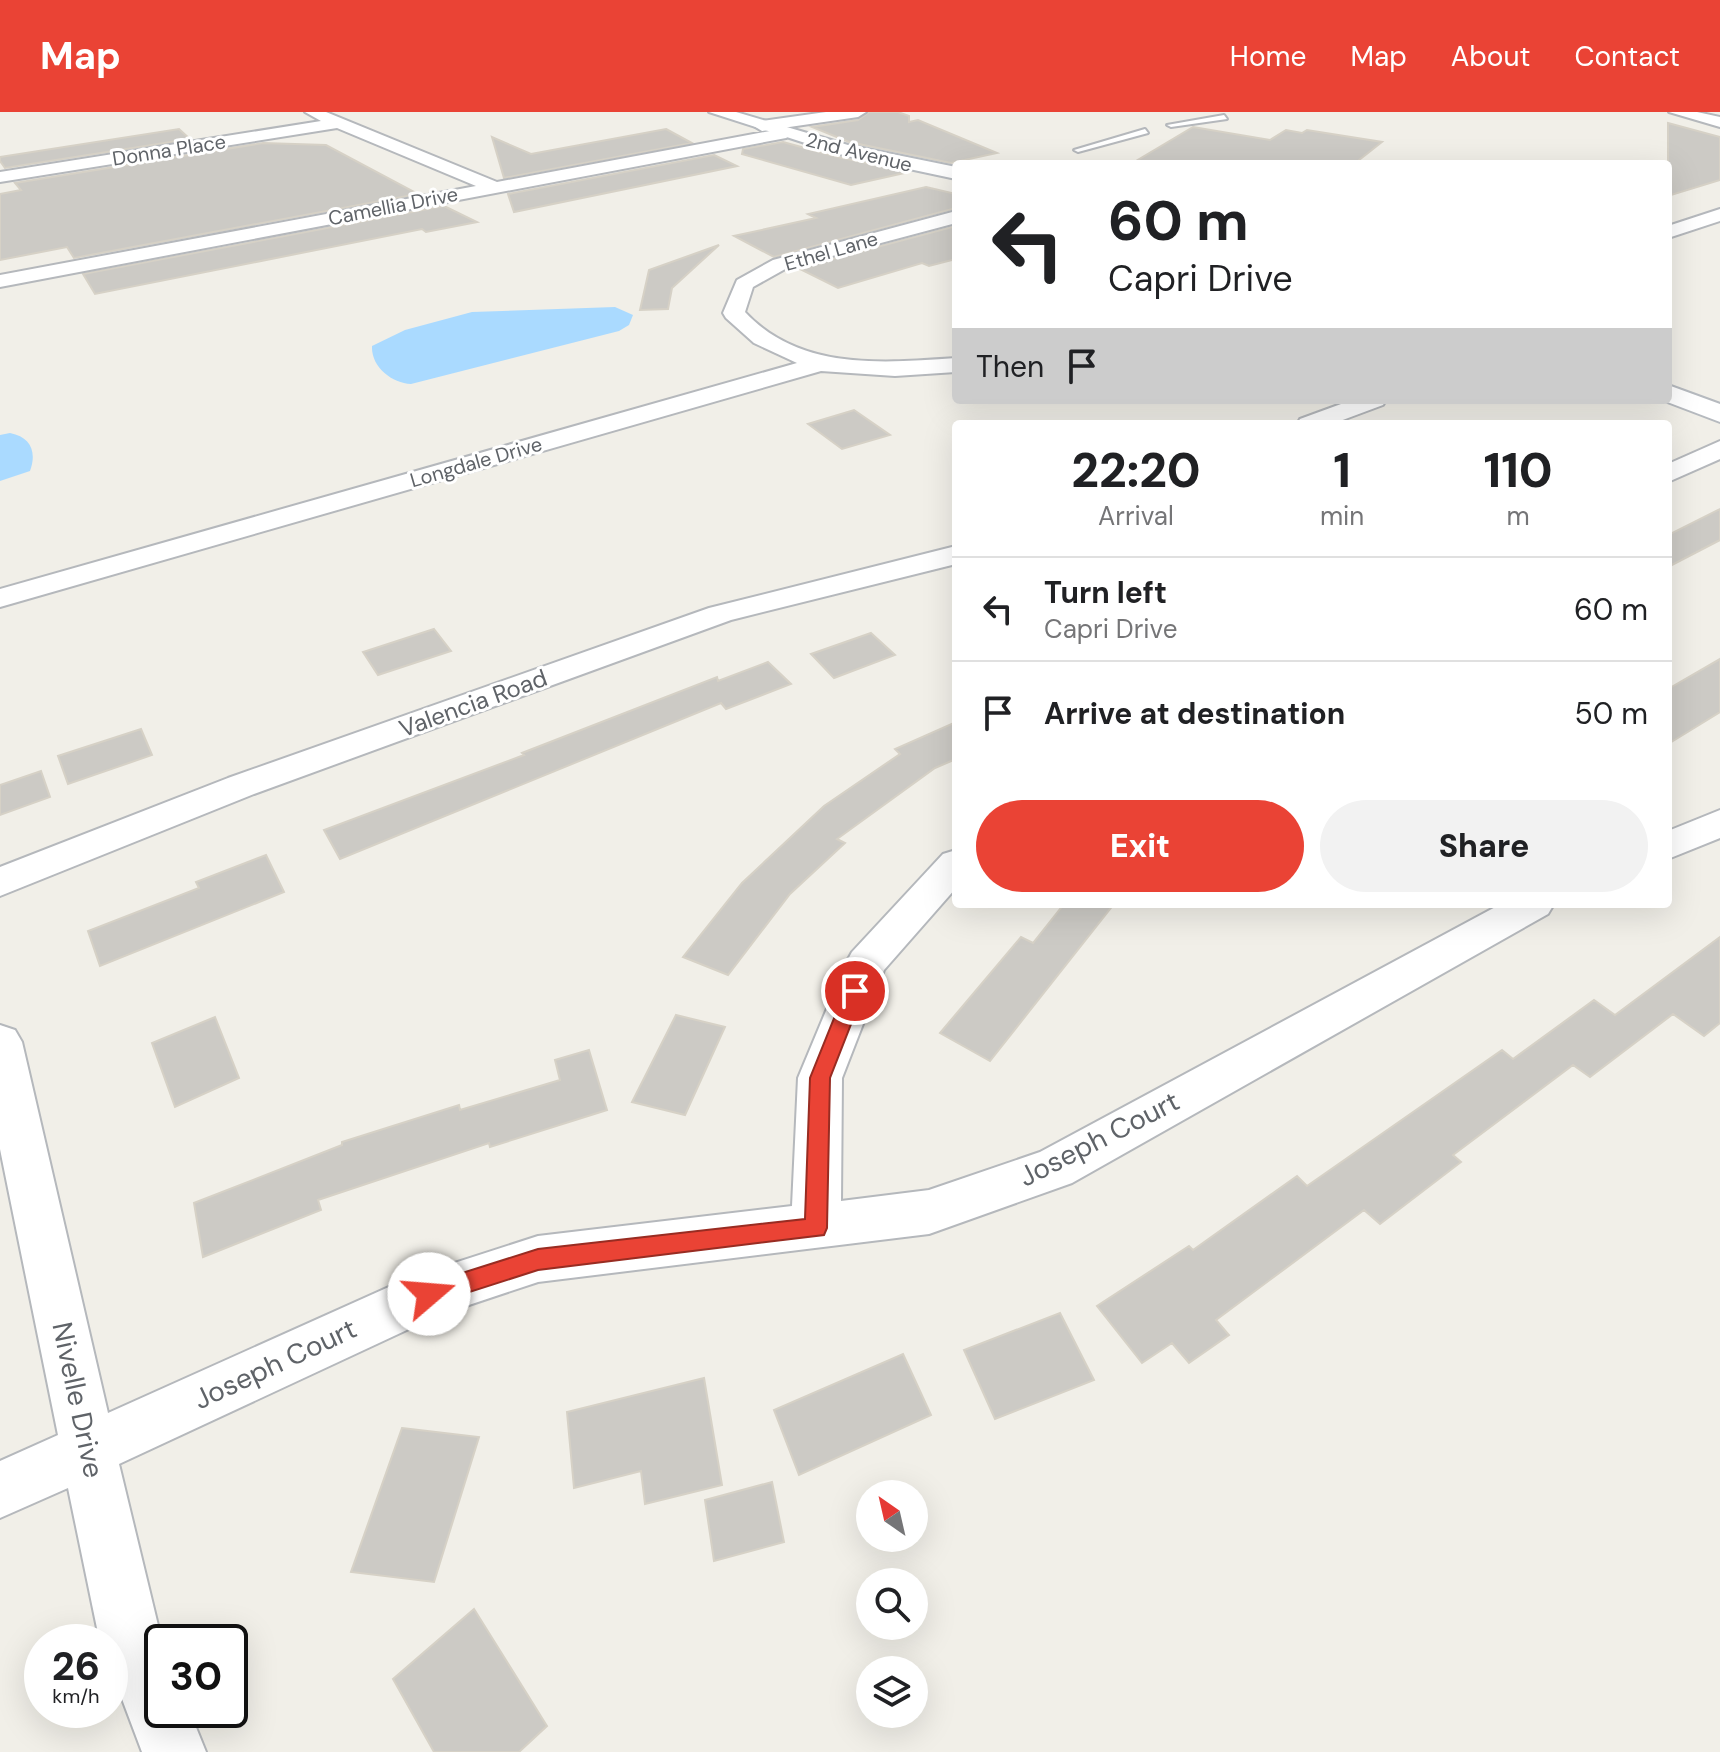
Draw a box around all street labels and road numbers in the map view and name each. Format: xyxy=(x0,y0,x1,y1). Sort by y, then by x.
street label: 2nd Avenue xyxy=(803,126,915,178)
street label: Donna Place xyxy=(110,128,228,172)
street label: Camellia Drive xyxy=(326,181,460,231)
street label: Ethel Lane xyxy=(781,225,881,277)
street label: Longdale Drive xyxy=(407,431,545,493)
street label: Valencia Road xyxy=(395,662,551,744)
street label: Joseph Court xyxy=(1012,1083,1186,1195)
street label: Joseph Court xyxy=(188,1310,362,1418)
street label: Nivelle Drive xyxy=(43,1319,113,1481)

